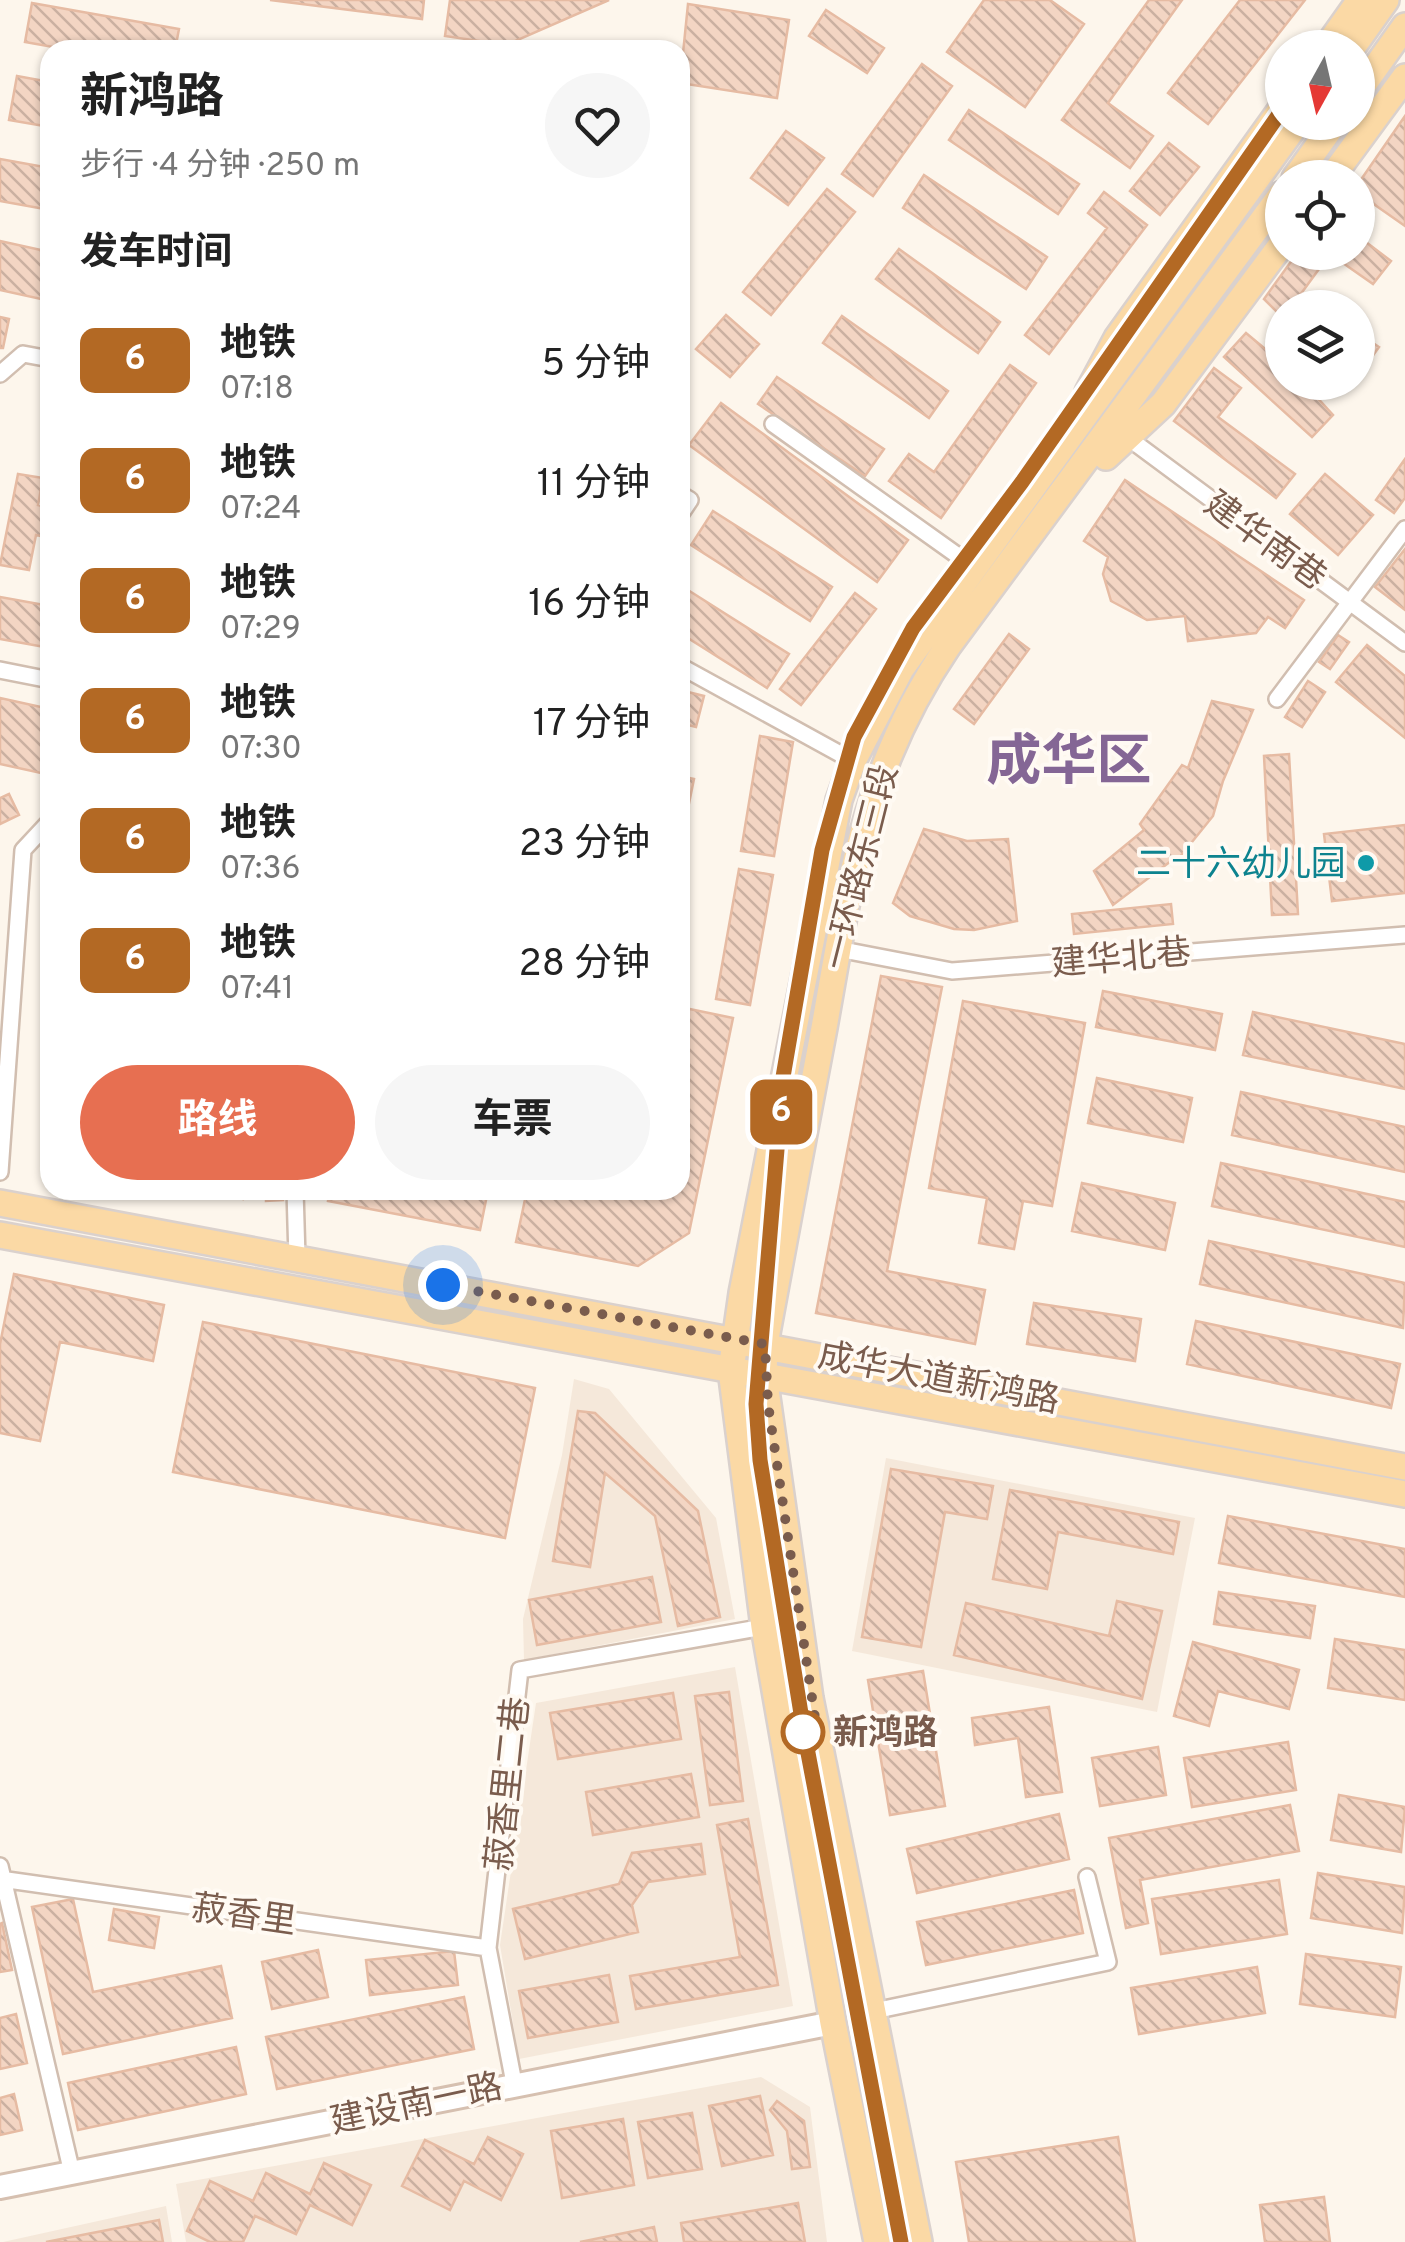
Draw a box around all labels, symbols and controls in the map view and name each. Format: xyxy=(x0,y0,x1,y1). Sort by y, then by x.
north arrow xyxy=(1265,30,1375,140)
map controls xyxy=(1265,30,1375,400)
text: 新鸿路 xyxy=(80,70,224,130)
button: heart xyxy=(545,73,650,178)
text: 步行 · 4 分钟 · 250 m xyxy=(80,147,360,187)
button: locate xyxy=(1265,160,1375,270)
text: 发车时间 xyxy=(80,230,232,279)
button: layers xyxy=(1265,290,1375,400)
text: 地铁 xyxy=(220,321,296,370)
text: 6 xyxy=(124,338,146,382)
text: 5 分钟 xyxy=(541,341,650,390)
text: 07:18 xyxy=(220,370,294,410)
text: 地铁 xyxy=(220,441,296,490)
text: 6 xyxy=(124,458,146,502)
text: 11 分钟 xyxy=(537,461,650,510)
street label: 建华南巷 xyxy=(1195,483,1334,601)
text: 07:24 xyxy=(220,490,301,530)
text: 地铁 xyxy=(220,561,296,610)
text: 6 xyxy=(124,578,146,622)
text: 16 分钟 xyxy=(528,581,650,630)
text: 07:29 xyxy=(220,610,301,650)
text: 地铁 xyxy=(220,681,296,730)
text: 6 xyxy=(124,698,146,742)
text: 17 分钟 xyxy=(533,701,650,750)
text: 07:30 xyxy=(220,730,302,770)
district label: 成华区 xyxy=(986,730,1152,800)
street label: 一环路东三段 xyxy=(816,761,910,975)
text: 地铁 xyxy=(220,801,296,850)
text: 6 xyxy=(124,818,146,862)
text: 23 分钟 xyxy=(519,821,650,870)
place label: 二十六幼儿园 xyxy=(1136,844,1346,888)
text: 07:36 xyxy=(220,850,301,890)
marker: 二十六幼儿园 xyxy=(1355,852,1377,874)
text: 地铁 xyxy=(220,921,296,970)
street label: 建华北巷 xyxy=(1050,932,1193,988)
text: 6 xyxy=(124,938,146,982)
text: 28 分钟 xyxy=(519,941,650,990)
text: 07:41 xyxy=(220,970,294,1010)
button: 路线 xyxy=(80,1065,355,1180)
button: 车票 xyxy=(375,1065,650,1180)
line badge: 6 xyxy=(748,1080,814,1144)
text: 6 xyxy=(770,1090,792,1134)
your location xyxy=(418,1260,468,1310)
street label: 成华大道新鸿路 xyxy=(814,1335,1063,1425)
street label: 菽香里二巷 xyxy=(479,1695,541,1874)
marker: 新鸿路 xyxy=(782,1711,824,1753)
place label: 新鸿路 xyxy=(833,1713,938,1757)
street label: 菽香里 xyxy=(189,1888,299,1946)
street label: 建设南一路 xyxy=(326,2066,507,2146)

